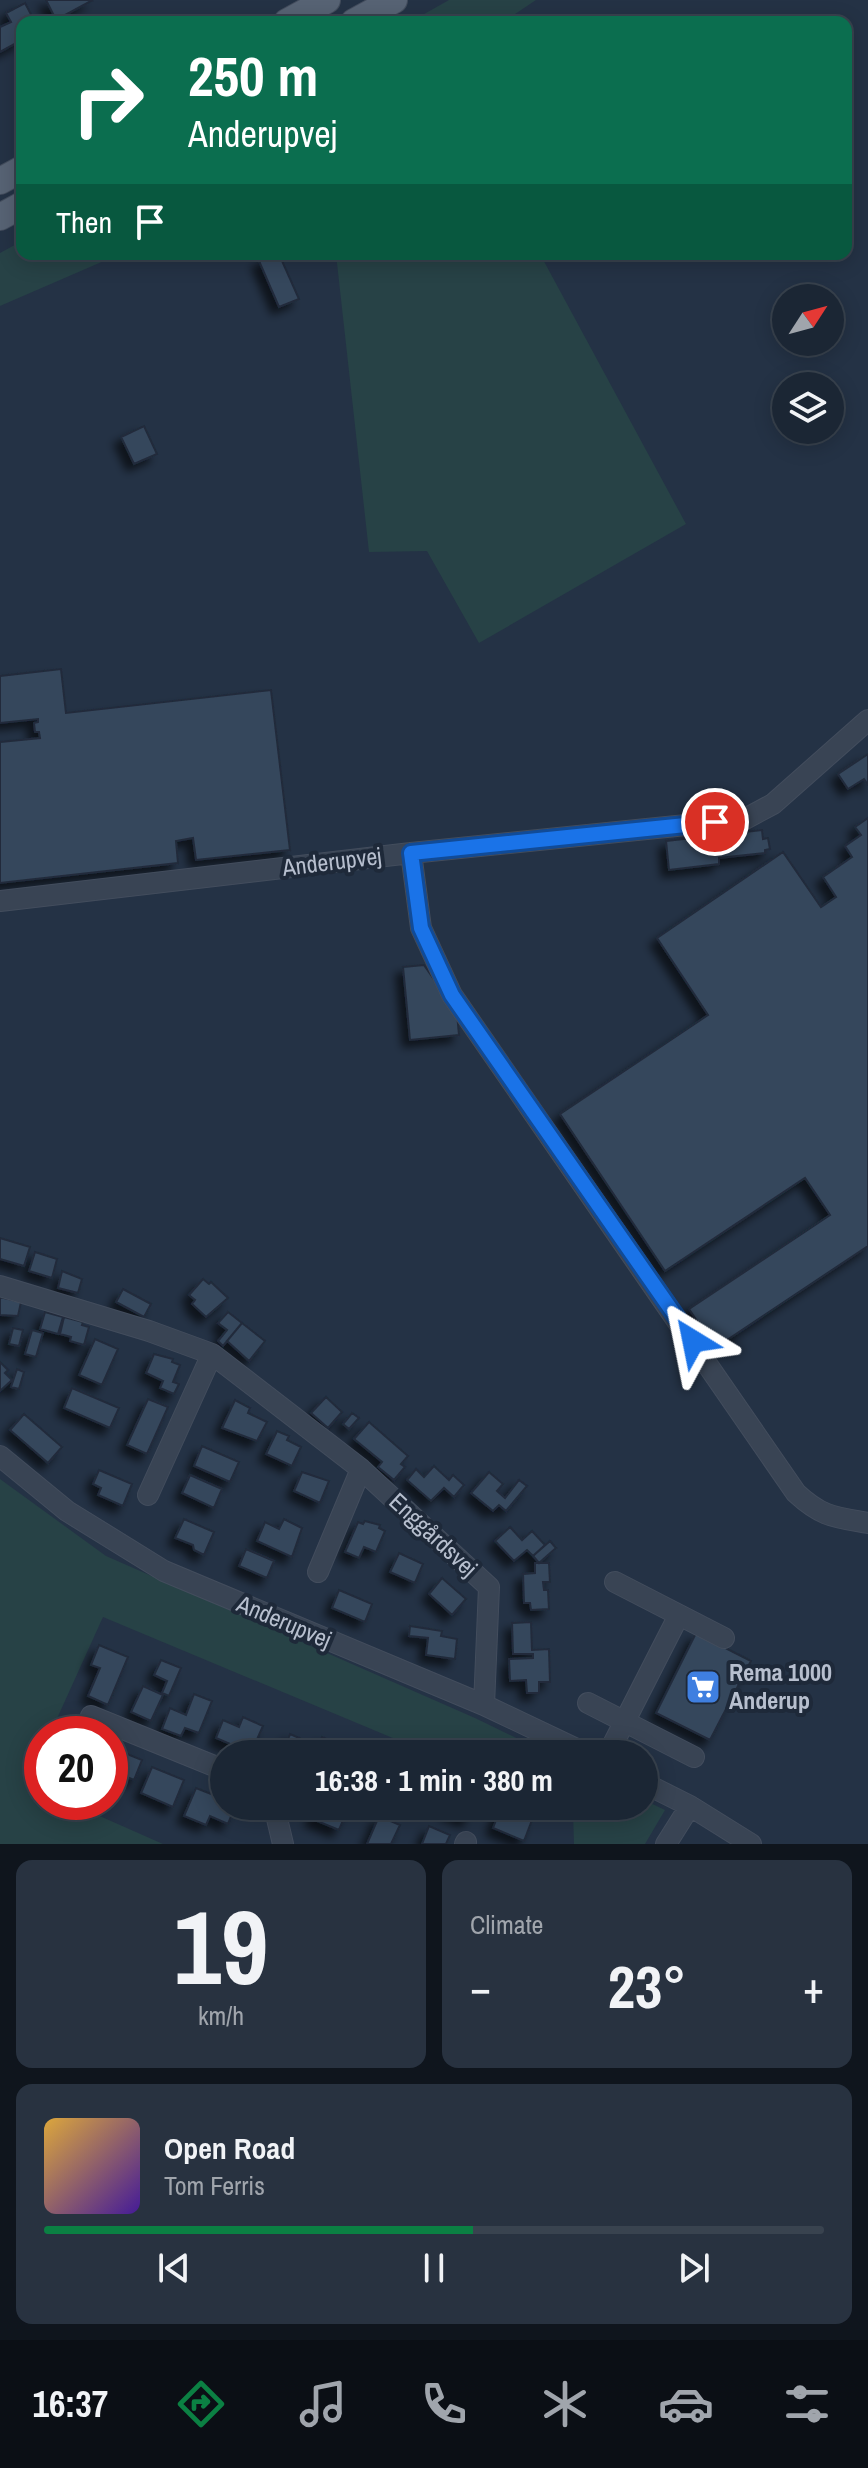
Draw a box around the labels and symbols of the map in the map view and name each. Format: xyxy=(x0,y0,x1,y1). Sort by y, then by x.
north arrow xyxy=(772,284,844,356)
pin xyxy=(681,788,749,856)
street label: Anderupvej xyxy=(280,839,383,883)
position arrow xyxy=(651,1299,735,1383)
street label: Enggårdsvej xyxy=(383,1485,485,1583)
street label: Anderupvej xyxy=(231,1587,336,1655)
place label: Rema 1000 Anderup xyxy=(729,1656,832,1716)
supermarket icon: Rema 1000 Anderup xyxy=(684,1668,722,1706)
speed limit sign: 20 xyxy=(24,1716,128,1820)

